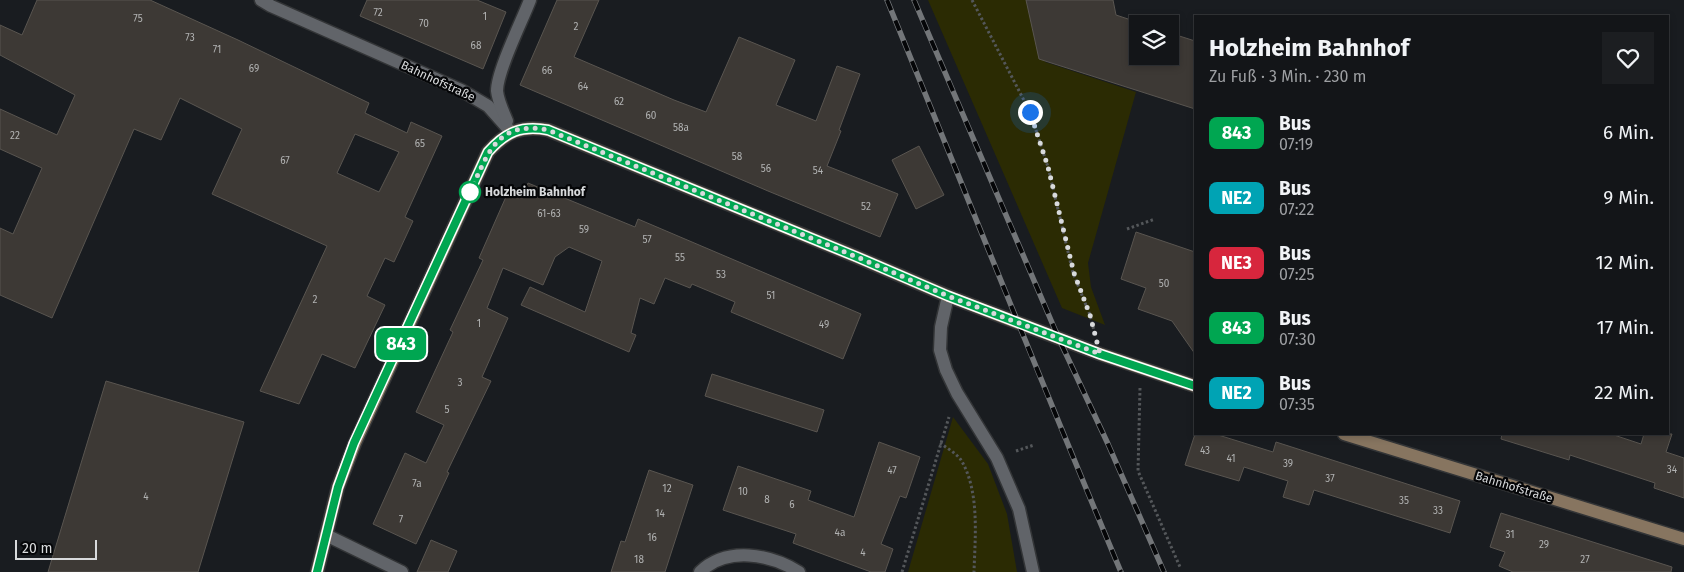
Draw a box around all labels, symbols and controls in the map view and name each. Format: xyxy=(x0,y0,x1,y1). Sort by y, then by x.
house number: 72 xyxy=(373,7,383,19)
house number: 1 xyxy=(483,11,487,23)
house number: 75 xyxy=(133,13,143,25)
map controls xyxy=(1129,15,1179,65)
button: layers xyxy=(1129,15,1179,65)
house number: 70 xyxy=(419,18,429,30)
house number: 2 xyxy=(574,21,579,33)
house number: 73 xyxy=(185,32,195,44)
button: heart xyxy=(1602,32,1654,84)
text: Holzheim Bahnhof xyxy=(1209,34,1409,62)
house number: 68 xyxy=(471,40,482,52)
house number: 71 xyxy=(213,44,221,56)
street label: Bahnhofstraße xyxy=(399,58,477,104)
house number: 69 xyxy=(249,63,259,75)
house number: 66 xyxy=(542,65,552,77)
text: Zu Fuß · 3 Min. · 230 m xyxy=(1209,67,1366,86)
house number: 64 xyxy=(578,81,589,93)
house number: 62 xyxy=(614,96,624,108)
your location xyxy=(1018,100,1043,125)
house number: 60 xyxy=(646,110,657,122)
text: Bus xyxy=(1279,112,1311,135)
text: 6 Min. xyxy=(1603,121,1654,144)
house number: 58a xyxy=(673,122,689,134)
text: 843 xyxy=(1222,122,1251,144)
house number: 22 xyxy=(10,130,20,142)
text: 07:19 xyxy=(1279,135,1313,154)
house number: 65 xyxy=(415,138,425,150)
house number: 58 xyxy=(732,151,743,163)
house number: 67 xyxy=(280,155,290,167)
house number: 56 xyxy=(761,163,771,175)
house number: 54 xyxy=(813,165,824,177)
text: Bus xyxy=(1279,177,1311,200)
marker: Holzheim Bahnhof xyxy=(459,181,481,203)
place label: Holzheim Bahnhof xyxy=(485,185,587,199)
text: 9 Min. xyxy=(1603,186,1654,209)
text: NE2 xyxy=(1221,187,1252,209)
text: 07:22 xyxy=(1279,200,1314,219)
house number: 52 xyxy=(861,201,871,213)
house number: 61-63 xyxy=(537,208,561,220)
house number: 59 xyxy=(579,224,589,236)
house number: 57 xyxy=(642,234,652,246)
text: Bus xyxy=(1279,242,1311,265)
text: 12 Min. xyxy=(1595,251,1654,274)
house number: 55 xyxy=(675,252,685,264)
text: NE3 xyxy=(1221,252,1252,274)
text: 07:25 xyxy=(1279,265,1315,284)
house number: 53 xyxy=(716,269,726,281)
house number: 50 xyxy=(1159,278,1170,290)
house number: 51 xyxy=(767,290,775,302)
house number: 2 xyxy=(313,294,318,306)
text: Bus xyxy=(1279,307,1311,330)
text: 17 Min. xyxy=(1596,316,1654,339)
text: 843 xyxy=(1222,317,1251,339)
house number: 1 xyxy=(477,318,481,330)
house number: 49 xyxy=(819,319,829,331)
line badge: 843 xyxy=(372,328,430,360)
text: 07:30 xyxy=(1279,330,1316,349)
text: 843 xyxy=(386,333,416,355)
text: Bus xyxy=(1279,372,1311,395)
house number: 3 xyxy=(458,377,463,389)
text: 22 Min. xyxy=(1594,381,1654,404)
text: NE2 xyxy=(1221,382,1252,404)
text: 07:35 xyxy=(1279,395,1315,414)
house number: 5 xyxy=(444,404,450,416)
house number: 43 xyxy=(1200,445,1210,457)
house number: 41 xyxy=(1226,453,1236,465)
house number: 39 xyxy=(1283,458,1293,470)
house number: 34 xyxy=(1667,464,1678,476)
house number: 47 xyxy=(887,465,897,477)
street label: Bahnhofstraße xyxy=(1474,469,1554,505)
house number: 37 xyxy=(1325,473,1335,485)
house number: 7a xyxy=(412,478,422,490)
house number: 12 xyxy=(662,483,672,495)
house number: 10 xyxy=(738,486,748,498)
house number: 4 xyxy=(143,491,149,503)
house number: 8 xyxy=(764,494,770,506)
house number: 35 xyxy=(1399,495,1409,507)
house number: 6 xyxy=(789,499,795,511)
house number: 33 xyxy=(1433,505,1443,517)
house number: 14 xyxy=(655,508,666,520)
house number: 7 xyxy=(399,514,404,526)
house number: 4a xyxy=(835,527,845,539)
house number: 31 xyxy=(1505,529,1515,541)
house number: 16 xyxy=(647,532,657,544)
scale bar xyxy=(15,537,98,560)
house number: 29 xyxy=(1539,539,1549,551)
text: 20 m xyxy=(22,540,52,557)
house number: 4 xyxy=(860,547,866,559)
house number: 18 xyxy=(634,554,644,566)
house number: 27 xyxy=(1580,554,1590,566)

